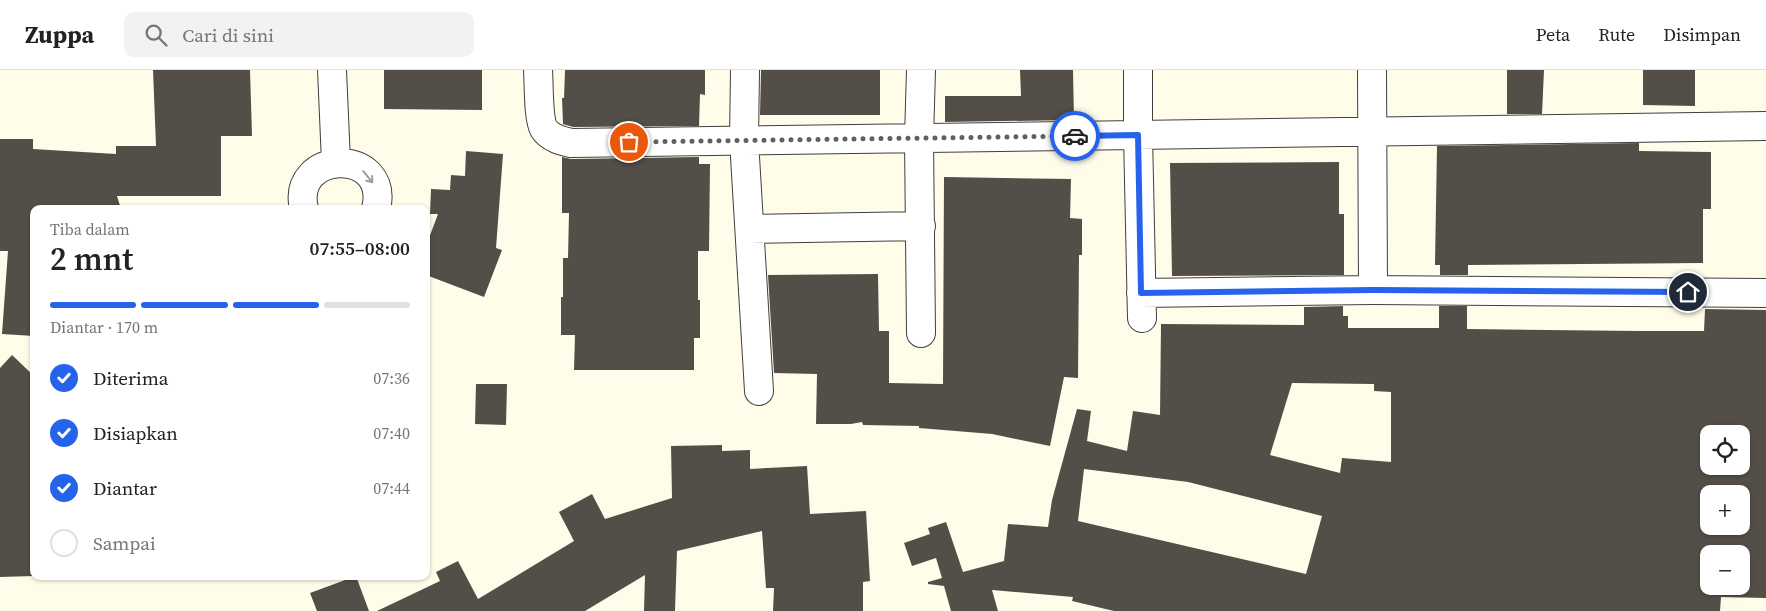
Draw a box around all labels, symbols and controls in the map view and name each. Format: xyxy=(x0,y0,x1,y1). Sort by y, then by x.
search box xyxy=(124,12,474,57)
text: Zuppa xyxy=(25,18,94,51)
icon: search xyxy=(142,21,170,49)
text: Cari di sini xyxy=(182,22,274,48)
text: Peta xyxy=(1536,22,1570,47)
text: Rute xyxy=(1598,22,1635,47)
text: Disimpan xyxy=(1663,22,1741,47)
courier xyxy=(1050,111,1100,161)
pin xyxy=(608,121,650,163)
icon: car xyxy=(1061,122,1089,150)
icon: bag xyxy=(615,128,643,156)
one-way arrow xyxy=(363,170,374,183)
text: Tiba dalam xyxy=(50,218,130,240)
text: 07:55–08:00 xyxy=(310,235,410,261)
text: 2 mnt xyxy=(50,237,133,281)
pin xyxy=(1667,271,1709,313)
icon: home xyxy=(1674,278,1702,306)
text: Diantar · 170 m xyxy=(50,316,158,338)
icon: check xyxy=(50,364,78,392)
text: Diterima xyxy=(93,365,169,391)
text: 07:36 xyxy=(373,367,410,389)
icon: check xyxy=(50,419,78,447)
text: Disiapkan xyxy=(93,420,178,446)
text: 07:40 xyxy=(373,422,410,444)
map controls xyxy=(1700,425,1750,595)
button: locate xyxy=(1700,425,1750,475)
icon: check xyxy=(50,474,78,502)
text: Diantar xyxy=(93,475,157,501)
text: 07:44 xyxy=(373,477,410,499)
button: + xyxy=(1700,485,1750,535)
text: Sampai xyxy=(93,530,156,556)
button: − xyxy=(1700,545,1750,595)

